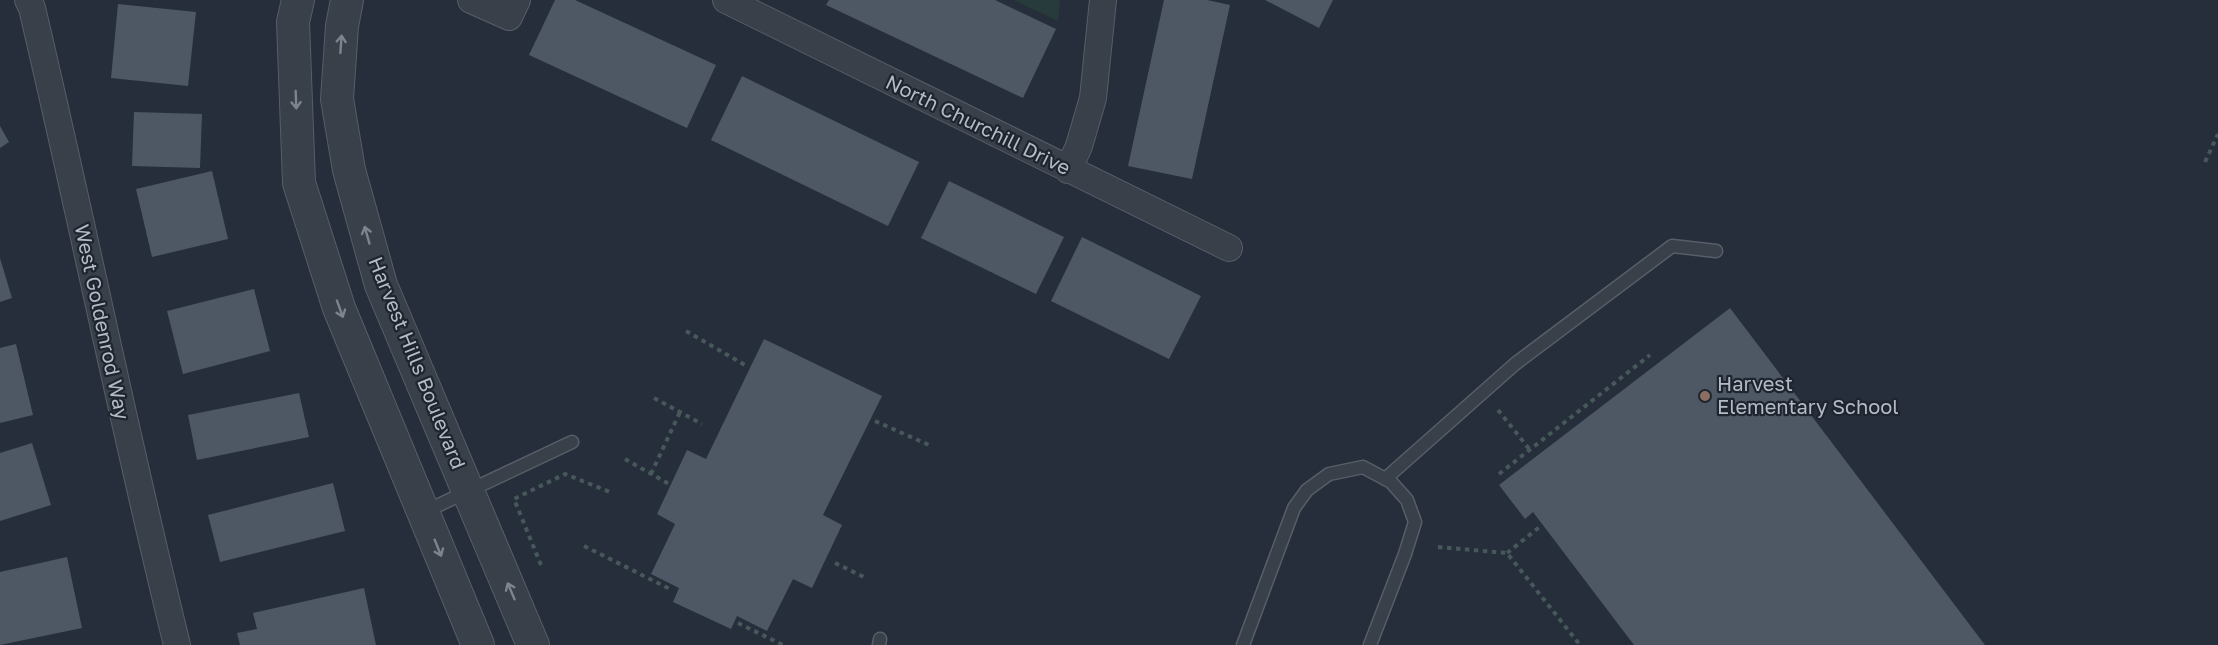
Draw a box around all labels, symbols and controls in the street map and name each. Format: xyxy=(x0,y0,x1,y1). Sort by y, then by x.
one-way arrow xyxy=(335,34,346,54)
street label: North Churchill Drive xyxy=(882,69,1075,179)
one-way arrow xyxy=(290,89,302,109)
street label: West Goldenrod Way xyxy=(71,222,135,422)
one-way arrow xyxy=(361,226,372,245)
street label: Harvest Hills Boulevard xyxy=(364,253,471,472)
one-way arrow xyxy=(335,299,346,318)
place label: Harvest Elementary School xyxy=(1717,371,1899,418)
marker: Harvest Elementary School xyxy=(1698,389,1712,403)
one-way arrow xyxy=(433,538,444,557)
one-way arrow xyxy=(505,582,516,601)

